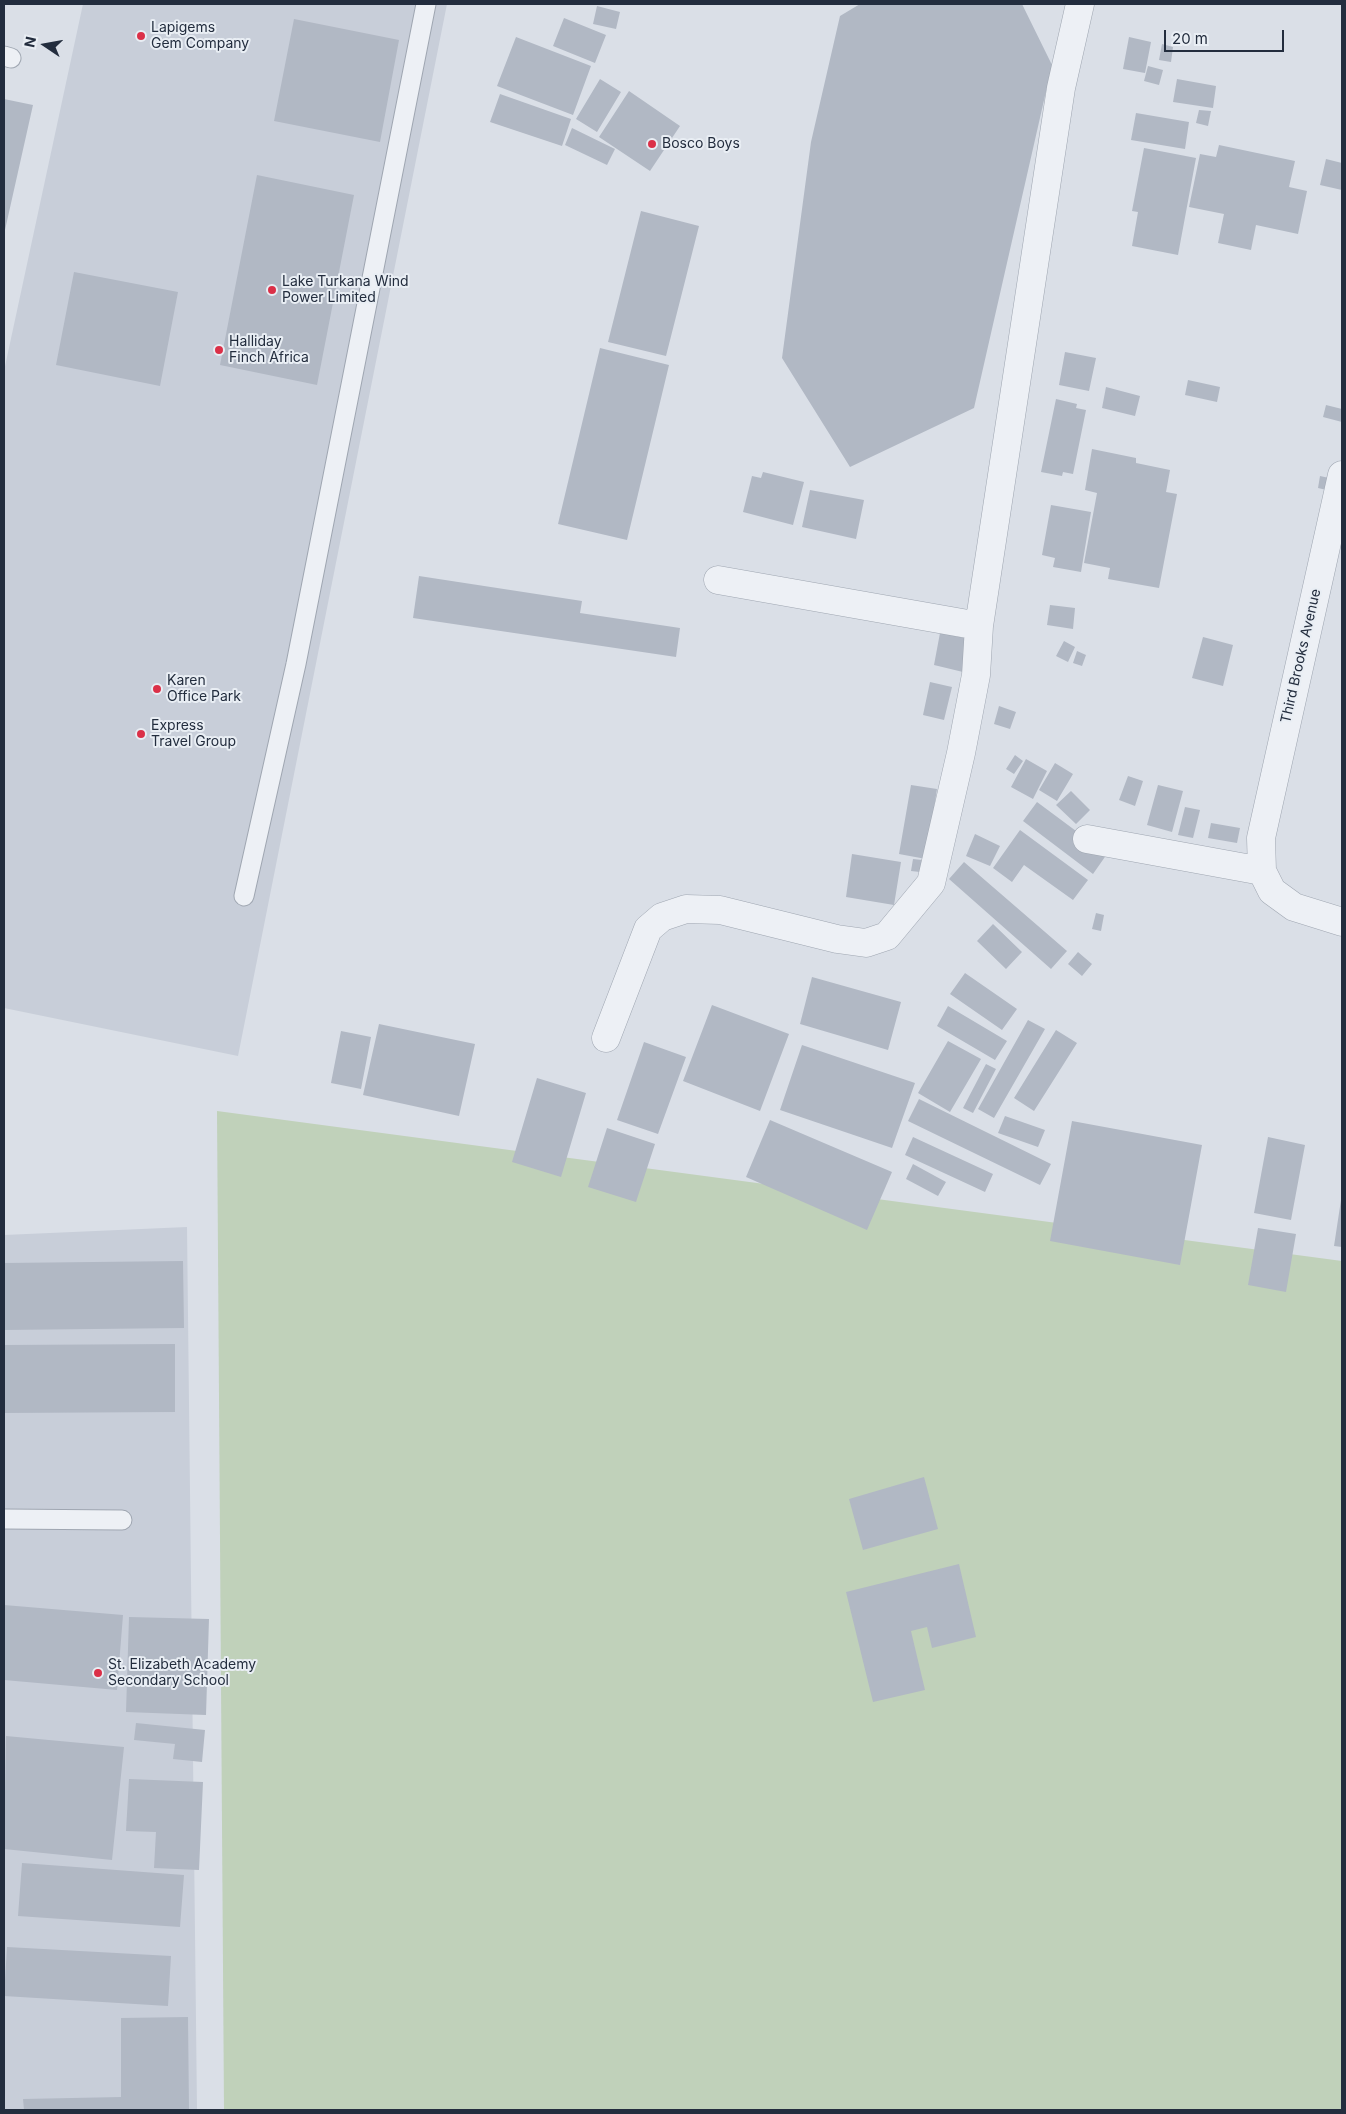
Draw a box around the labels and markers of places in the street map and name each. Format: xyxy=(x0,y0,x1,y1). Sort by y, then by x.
place label: Lapigems Gem Company xyxy=(151,20,249,52)
marker: Lapigems Gem Company xyxy=(135,30,147,42)
place label: Bosco Boys xyxy=(662,136,740,152)
marker: Bosco Boys xyxy=(646,138,658,150)
place label: Lake Turkana Wind Power Limited xyxy=(282,274,409,306)
marker: Lake Turkana Wind Power Limited xyxy=(266,284,278,296)
place label: Halliday Finch Africa xyxy=(229,334,309,367)
marker: Halliday Finch Africa xyxy=(213,344,225,356)
place label: Karen Office Park xyxy=(167,673,241,706)
marker: Karen Office Park xyxy=(151,683,163,695)
place label: Express Travel Group xyxy=(151,718,236,750)
marker: Express Travel Group xyxy=(135,728,147,740)
place label: St. Elizabeth Academy Secondary School xyxy=(108,1657,256,1690)
marker: St. Elizabeth Academy Secondary School xyxy=(92,1667,104,1679)

